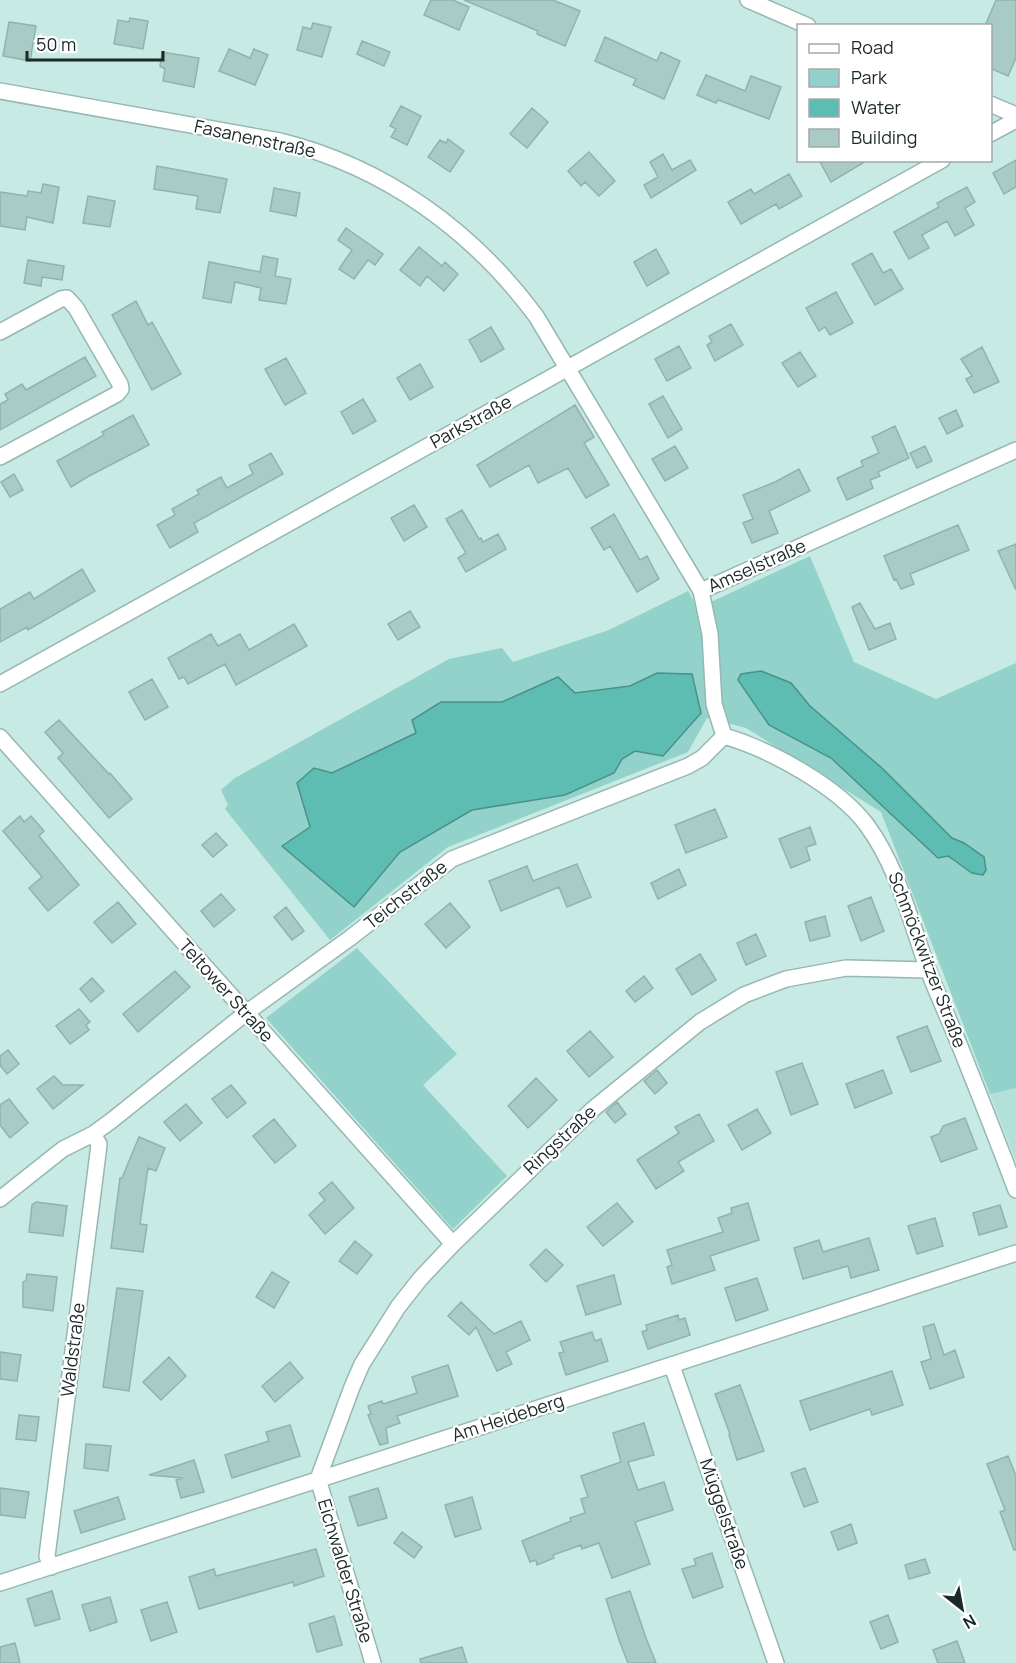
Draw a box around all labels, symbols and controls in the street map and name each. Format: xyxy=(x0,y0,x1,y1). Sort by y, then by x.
scale bar xyxy=(27,24,164,62)
legend xyxy=(797,24,992,162)
text: 50 m xyxy=(36,32,76,56)
text: Road xyxy=(851,35,894,59)
text: Park xyxy=(851,65,888,89)
text: Water xyxy=(851,95,901,119)
street label: Fasanenstraße xyxy=(192,113,318,163)
text: Building xyxy=(851,125,917,149)
street label: Parkstraße xyxy=(425,389,516,453)
street label: Amselstraße xyxy=(704,533,809,597)
street label: Teichstraße xyxy=(359,854,452,934)
street label: Schmöckwitzer Straße xyxy=(883,868,973,1051)
street label: Teltower Straße xyxy=(174,934,279,1047)
street label: Ringstraße xyxy=(518,1099,601,1179)
street label: Waldstraße xyxy=(54,1301,90,1398)
street label: Am Heideberg xyxy=(449,1388,567,1446)
street label: Müggelstraße xyxy=(695,1455,755,1572)
street label: Eichwalder Straße xyxy=(313,1496,379,1646)
north arrow xyxy=(932,1579,992,1639)
text: N xyxy=(959,1609,980,1634)

